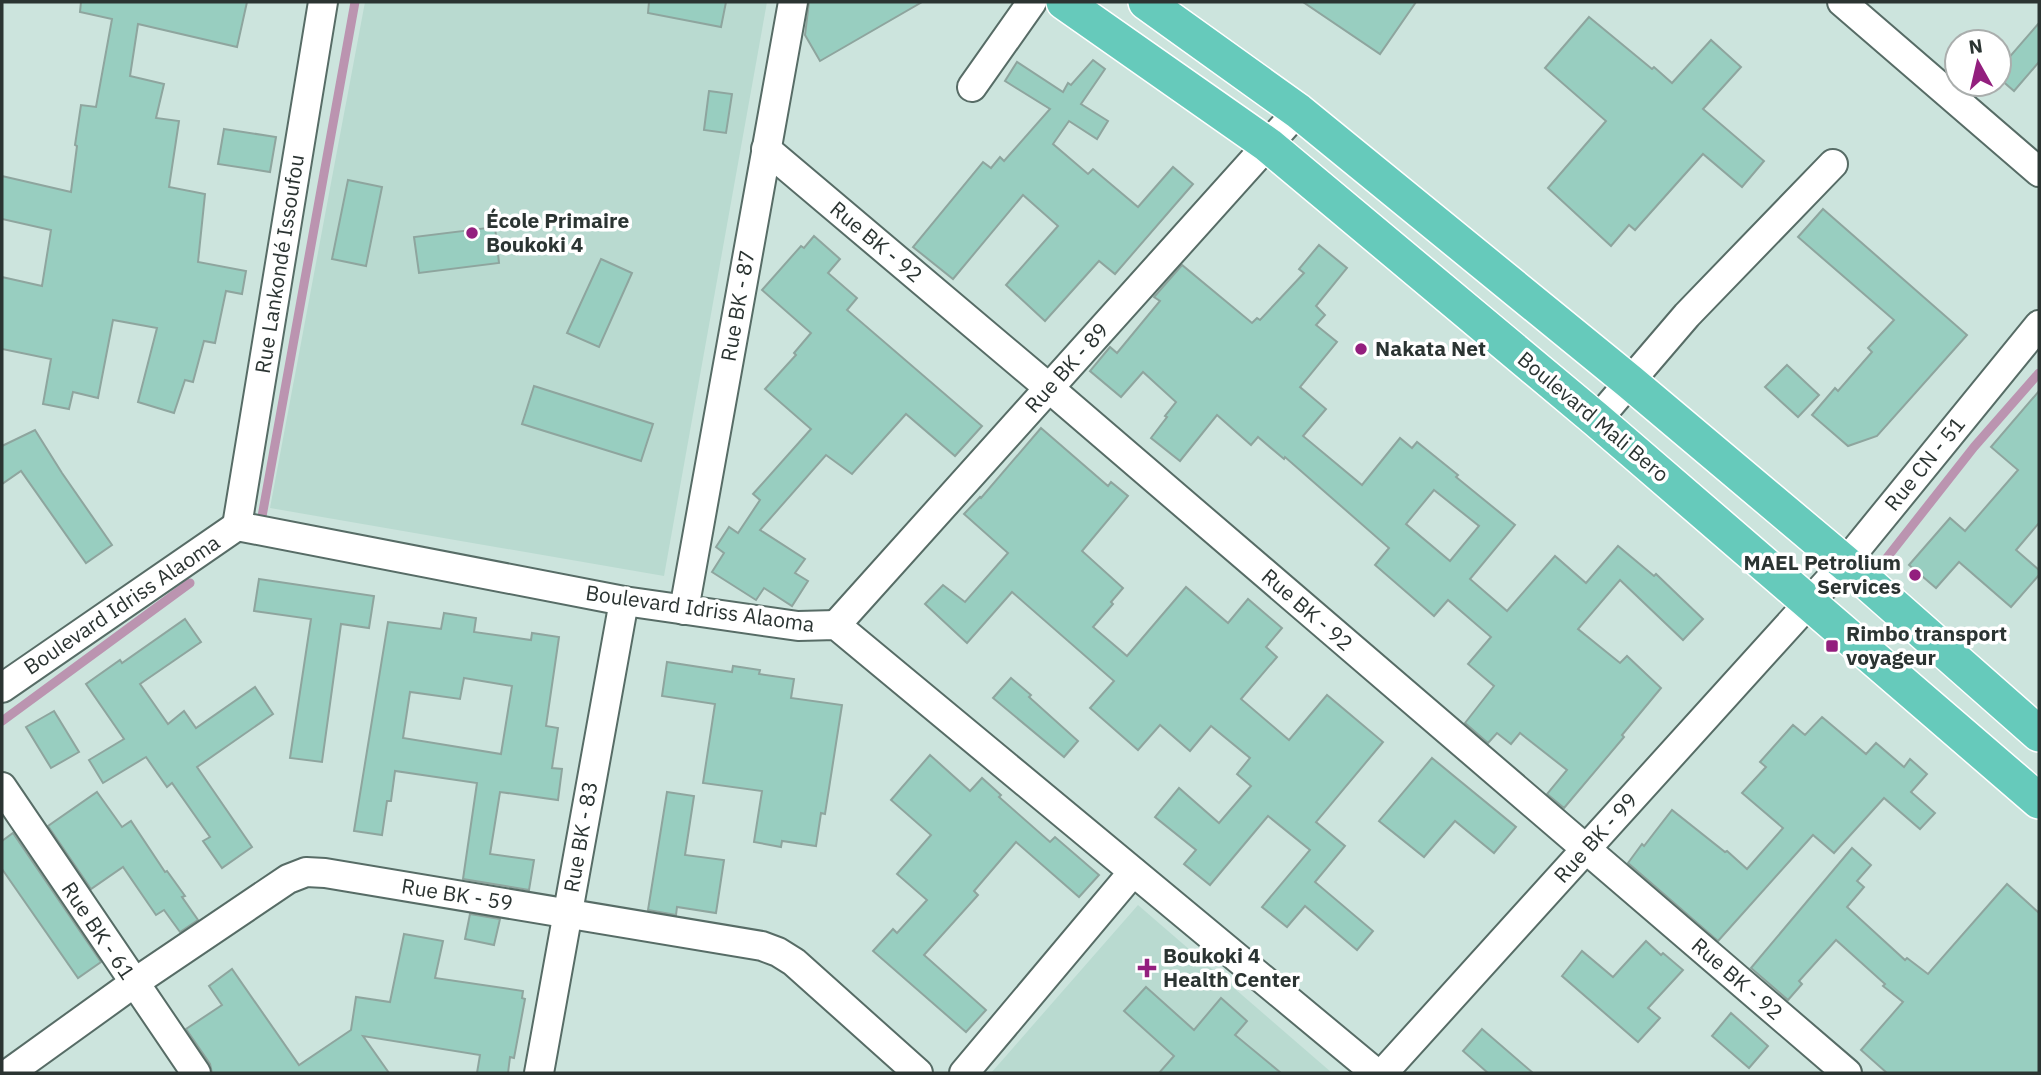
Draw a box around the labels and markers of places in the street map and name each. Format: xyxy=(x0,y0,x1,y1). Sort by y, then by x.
place label: École Primaire Boukoki 4 xyxy=(486,206,629,258)
marker: École Primaire Boukoki 4 xyxy=(464,225,480,241)
place label: Nakata Net xyxy=(1375,334,1486,362)
marker: Nakata Net xyxy=(1353,341,1369,357)
place label: MAEL Petrolium Services xyxy=(1744,548,1901,600)
marker: MAEL Petrolium Services xyxy=(1907,567,1923,583)
place label: Rimbo transport voyageur xyxy=(1846,619,2007,671)
marker: Rimbo transport voyageur xyxy=(1824,638,1840,654)
place label: Boukoki 4 Health Center xyxy=(1163,941,1300,993)
marker: Boukoki 4 Health Center xyxy=(1137,958,1157,978)

